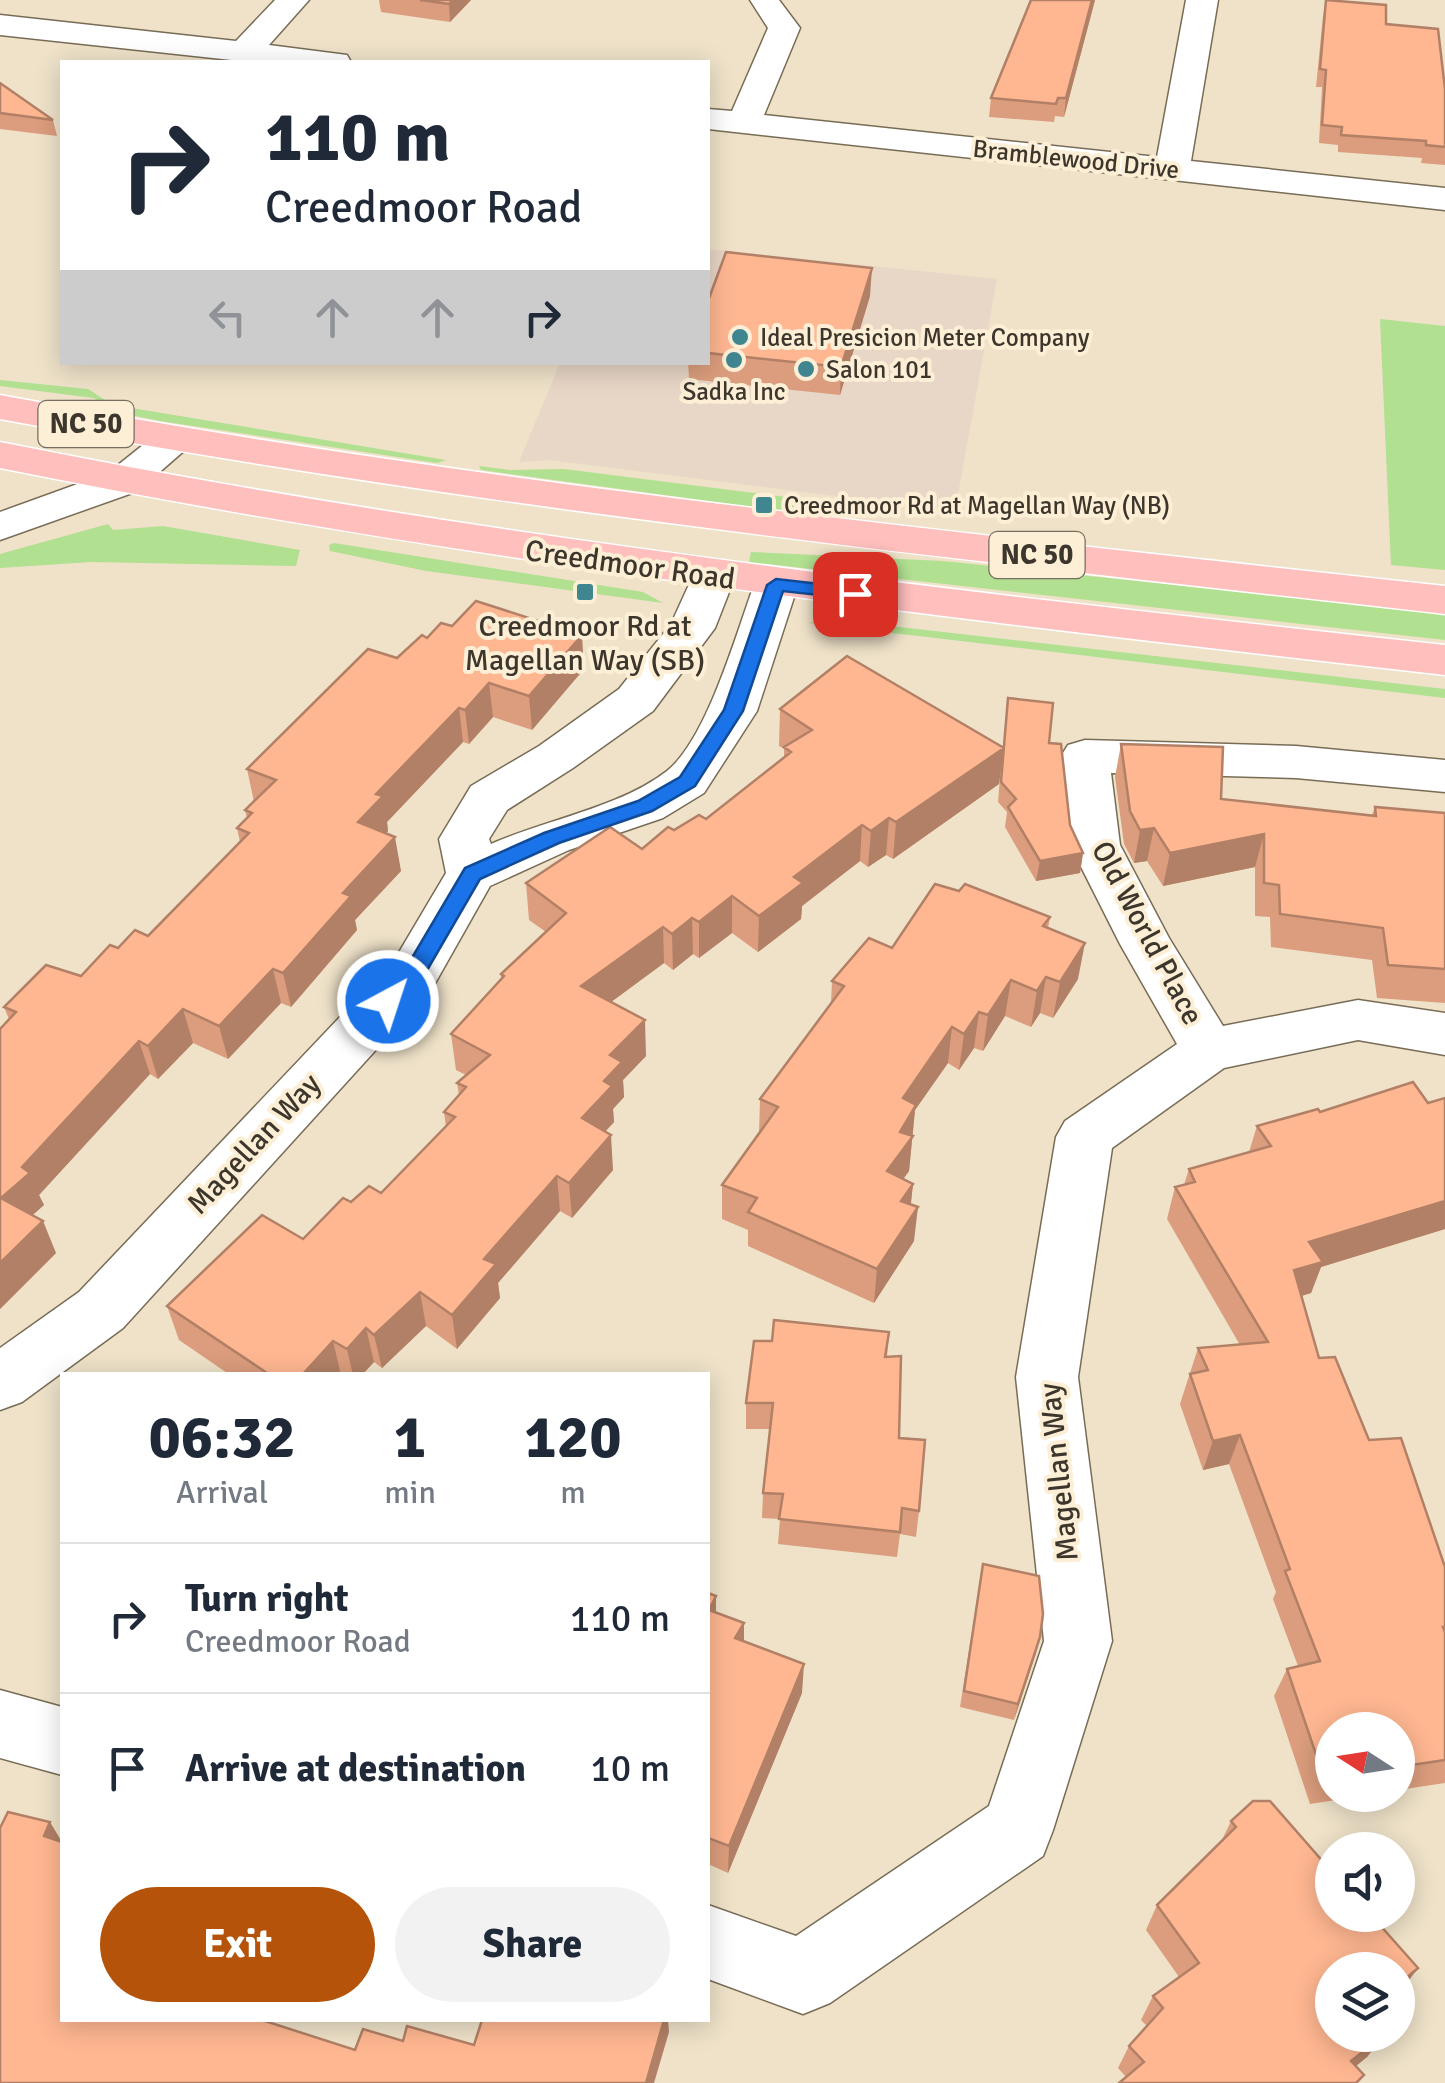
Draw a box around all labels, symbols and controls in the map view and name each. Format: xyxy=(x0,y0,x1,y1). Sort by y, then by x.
text: 110 m xyxy=(265,94,450,180)
icon: right xyxy=(100,100,230,230)
street label: Bramblewood Drive xyxy=(971,133,1181,185)
text: Creedmoor Road xyxy=(265,180,582,235)
icon: left xyxy=(200,290,255,345)
icon: ahead xyxy=(305,290,360,345)
icon: ahead xyxy=(410,290,465,345)
icon: right xyxy=(515,290,570,345)
place label: Ideal Presicion Meter Company xyxy=(760,322,1090,353)
marker: Ideal Presicion Meter Company xyxy=(729,326,751,348)
marker: Sadka Inc xyxy=(723,349,745,371)
place label: Salon 101 xyxy=(826,354,932,385)
marker: Salon 101 xyxy=(795,358,817,380)
place label: Sadka Inc xyxy=(682,376,786,407)
road number: NC 50 xyxy=(38,401,134,447)
place label: Creedmoor Rd at Magellan Way (NB) xyxy=(784,490,1170,521)
marker: Creedmoor Rd at Magellan Way (NB) xyxy=(753,494,775,516)
street label: Creedmoor Road xyxy=(523,532,737,598)
road number: NC 50 xyxy=(990,532,1084,578)
pin xyxy=(813,552,898,637)
icon: arrive xyxy=(828,567,883,622)
marker: Creedmoor Rd at Magellan Way (SB) xyxy=(574,581,596,603)
place label: Creedmoor Rd at Magellan Way (SB) xyxy=(465,608,705,679)
street label: Old World Place xyxy=(1083,835,1211,1031)
position arrow xyxy=(336,949,440,1053)
street label: Magellan Way xyxy=(179,1066,329,1222)
street label: Magellan Way xyxy=(1031,1381,1087,1563)
text: 06:32 xyxy=(148,1401,296,1475)
text: 1 xyxy=(394,1401,426,1475)
text: 120 xyxy=(524,1401,622,1475)
text: Arrival xyxy=(176,1473,268,1512)
text: min xyxy=(384,1473,436,1512)
text: m xyxy=(560,1473,586,1512)
text: Turn right xyxy=(185,1575,349,1622)
icon: right xyxy=(100,1591,155,1646)
text: 110 m xyxy=(570,1595,670,1642)
text: Creedmoor Road xyxy=(185,1622,411,1661)
north arrow xyxy=(1315,1712,1415,1812)
map controls xyxy=(1315,1712,1415,2052)
icon: arrive xyxy=(100,1741,155,1796)
text: Arrive at destination xyxy=(185,1745,526,1792)
text: 10 m xyxy=(590,1745,670,1792)
button: sound xyxy=(1315,1832,1415,1932)
button: Exit xyxy=(100,1887,375,2002)
button: Share xyxy=(395,1887,670,2002)
button: layers xyxy=(1315,1952,1415,2052)

